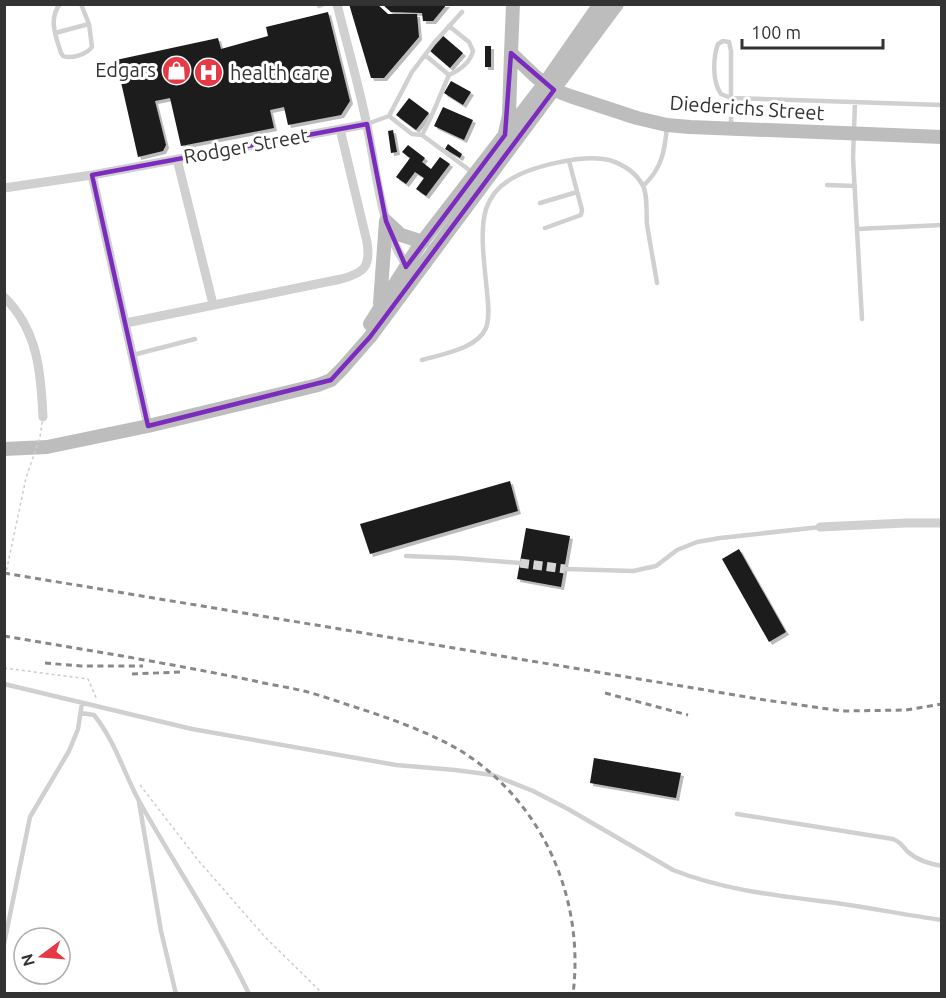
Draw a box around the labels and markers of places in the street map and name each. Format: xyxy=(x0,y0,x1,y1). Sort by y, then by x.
shop icon: Edgars xyxy=(161,54,193,86)
hospital icon: health care xyxy=(193,57,225,89)
place label: Edgars xyxy=(95,58,156,81)
place label: health care xyxy=(230,61,330,84)

